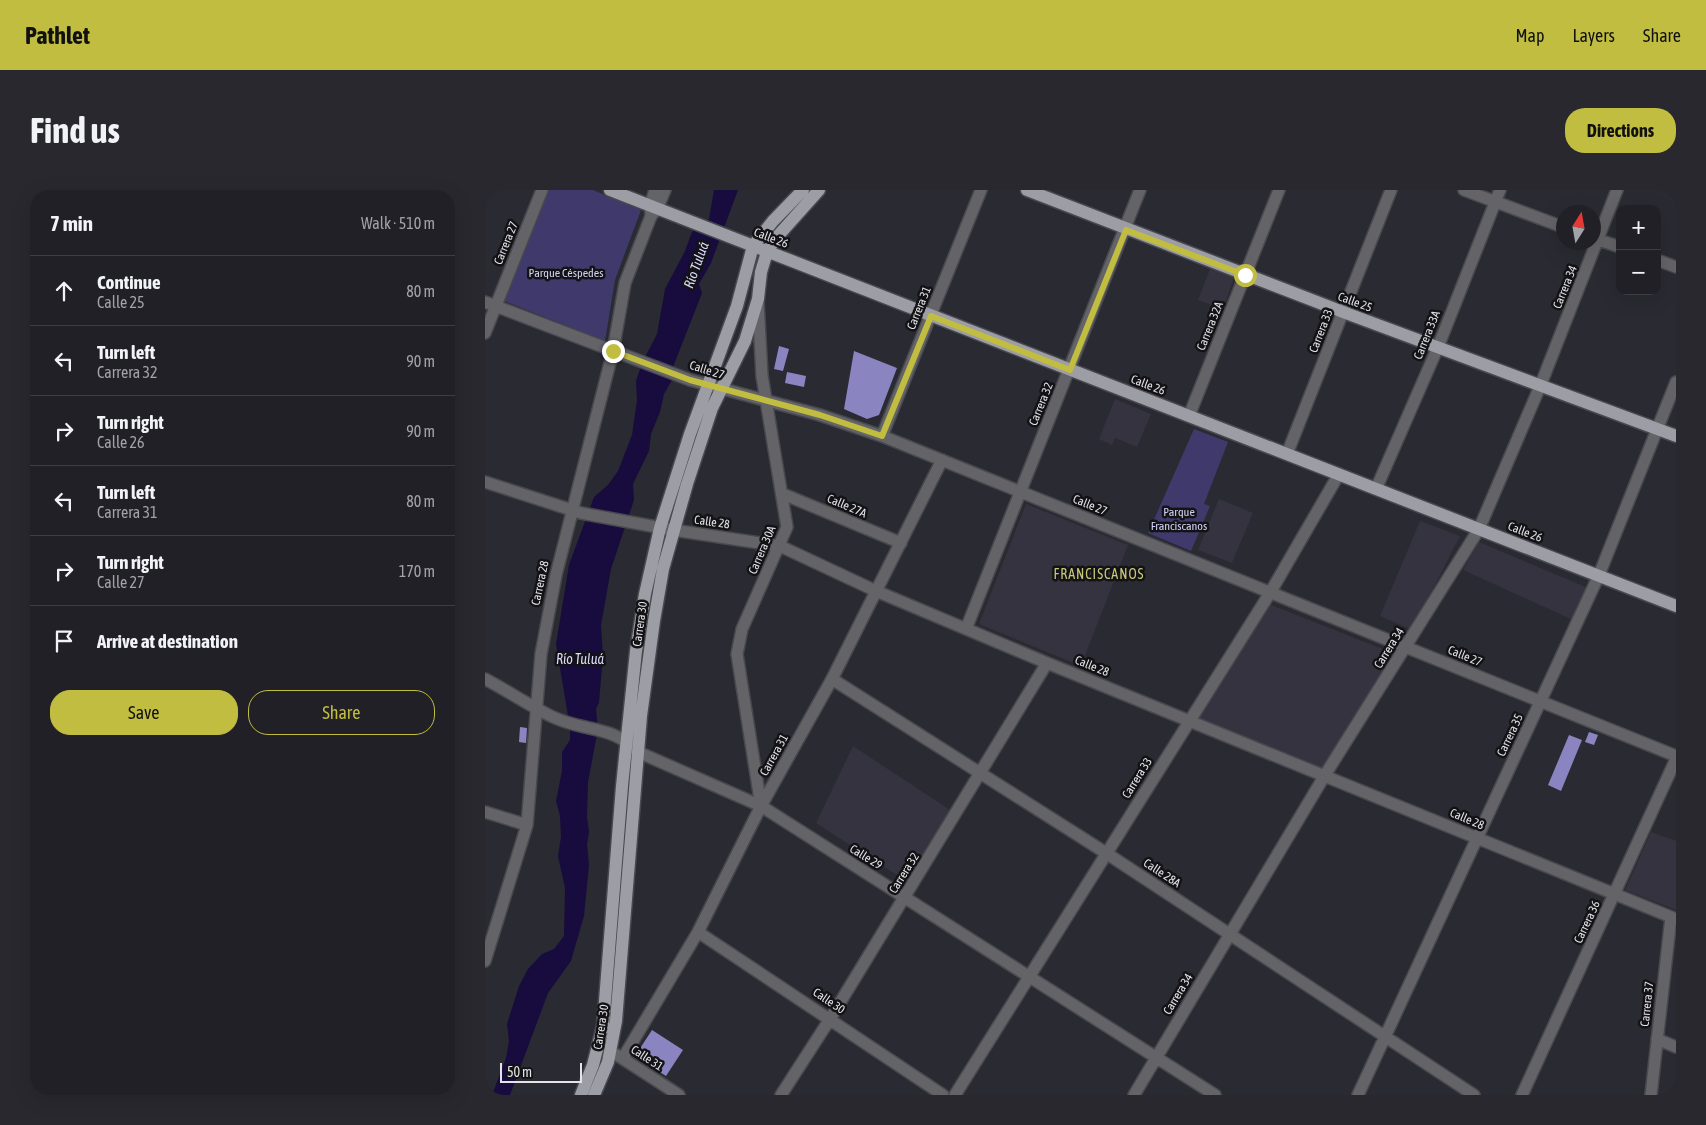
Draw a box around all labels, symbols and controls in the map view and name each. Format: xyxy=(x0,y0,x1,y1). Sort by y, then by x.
text: Pathlet xyxy=(25,22,90,49)
text: Map xyxy=(1515,25,1544,46)
text: Layers xyxy=(1572,25,1615,46)
text: Share xyxy=(1643,25,1681,46)
button: Directions xyxy=(1565,108,1676,153)
text: Find us xyxy=(30,110,120,150)
north arrow xyxy=(1556,205,1601,250)
map controls xyxy=(1616,205,1661,295)
button: + xyxy=(1616,205,1661,250)
text: 7 min xyxy=(50,211,93,235)
text: Walk · 510 m xyxy=(361,214,435,232)
street label: Carrera 27 xyxy=(491,219,521,267)
street label: Calle 26 xyxy=(752,225,790,251)
water label: Río Tuluá xyxy=(680,239,712,290)
button: − xyxy=(1616,250,1661,295)
street label: Carrera 34 xyxy=(1550,263,1580,311)
route start xyxy=(1234,264,1257,287)
park label: Parque Céspedes xyxy=(529,266,603,280)
text: Continue xyxy=(97,271,161,293)
icon: ahead xyxy=(50,277,78,305)
text: 80 m xyxy=(406,282,435,300)
street label: Carrera 31 xyxy=(904,284,934,332)
street label: Calle 25 xyxy=(1336,289,1374,315)
text: Calle 25 xyxy=(97,293,144,311)
street label: Carrera 32A xyxy=(1194,300,1226,352)
street label: Carrera 33 xyxy=(1306,307,1336,355)
street label: Carrera 33A xyxy=(1411,309,1443,361)
route end xyxy=(602,340,625,363)
text: Turn left xyxy=(97,341,155,363)
icon: left xyxy=(50,347,78,375)
text: 90 m xyxy=(406,352,435,370)
street label: Calle 27 xyxy=(688,358,726,382)
text: Carrera 32 xyxy=(97,363,157,381)
street label: Calle 26 xyxy=(1129,372,1167,398)
street label: Carrera 32 xyxy=(1026,380,1056,428)
text: Turn right xyxy=(97,411,164,433)
icon: right xyxy=(50,417,78,445)
text: 90 m xyxy=(406,422,435,440)
text: Calle 26 xyxy=(97,433,144,451)
text: Turn left xyxy=(97,481,155,503)
icon: left xyxy=(50,487,78,515)
street label: Calle 27A xyxy=(825,491,869,521)
text: 80 m xyxy=(406,492,435,510)
street label: Calle 27 xyxy=(1071,492,1109,518)
text: Carrera 31 xyxy=(97,503,157,521)
park label: Parque Franciscanos xyxy=(1151,505,1207,533)
street label: Calle 28 xyxy=(693,513,731,531)
street label: Calle 26 xyxy=(1506,519,1544,545)
street label: Carrera 30A xyxy=(746,524,778,576)
text: Turn right xyxy=(97,551,164,573)
icon: right xyxy=(50,557,78,585)
street label: Carrera 28 xyxy=(528,559,552,607)
text: 170 m xyxy=(399,562,435,580)
district label: FRANCISCANOS xyxy=(1054,566,1145,582)
text: Calle 27 xyxy=(97,573,144,591)
street label: Carrera 30 xyxy=(630,600,650,647)
street label: Carrera 34 xyxy=(1371,625,1407,671)
icon: arrive xyxy=(50,627,78,655)
text: Arrive at destination xyxy=(97,630,238,652)
street label: Calle 27 xyxy=(1446,643,1484,669)
water label: Río Tuluá xyxy=(556,651,604,667)
street label: Calle 28 xyxy=(1073,653,1111,679)
button: Save xyxy=(50,690,238,735)
button: Share xyxy=(248,690,435,735)
street label: Carrera 35 xyxy=(1494,712,1526,758)
street label: Carrera 31 xyxy=(757,731,791,778)
street label: Carrera 33 xyxy=(1119,755,1155,801)
street label: Calle 28 xyxy=(1448,806,1486,833)
street label: Calle 29 xyxy=(847,842,885,873)
street label: Carrera 32 xyxy=(886,850,922,896)
street label: Calle 28A xyxy=(1141,856,1183,890)
street label: Carrera 36 xyxy=(1571,898,1603,945)
street label: Carrera 34 xyxy=(1160,971,1196,1017)
street label: Carrera 37 xyxy=(1638,980,1656,1027)
street label: Calle 30 xyxy=(810,985,848,1017)
street label: Carrera 30 xyxy=(591,1003,612,1050)
street label: Calle 31 xyxy=(628,1042,666,1074)
scale bar xyxy=(500,1060,583,1083)
text: 50 m xyxy=(507,1064,532,1080)

